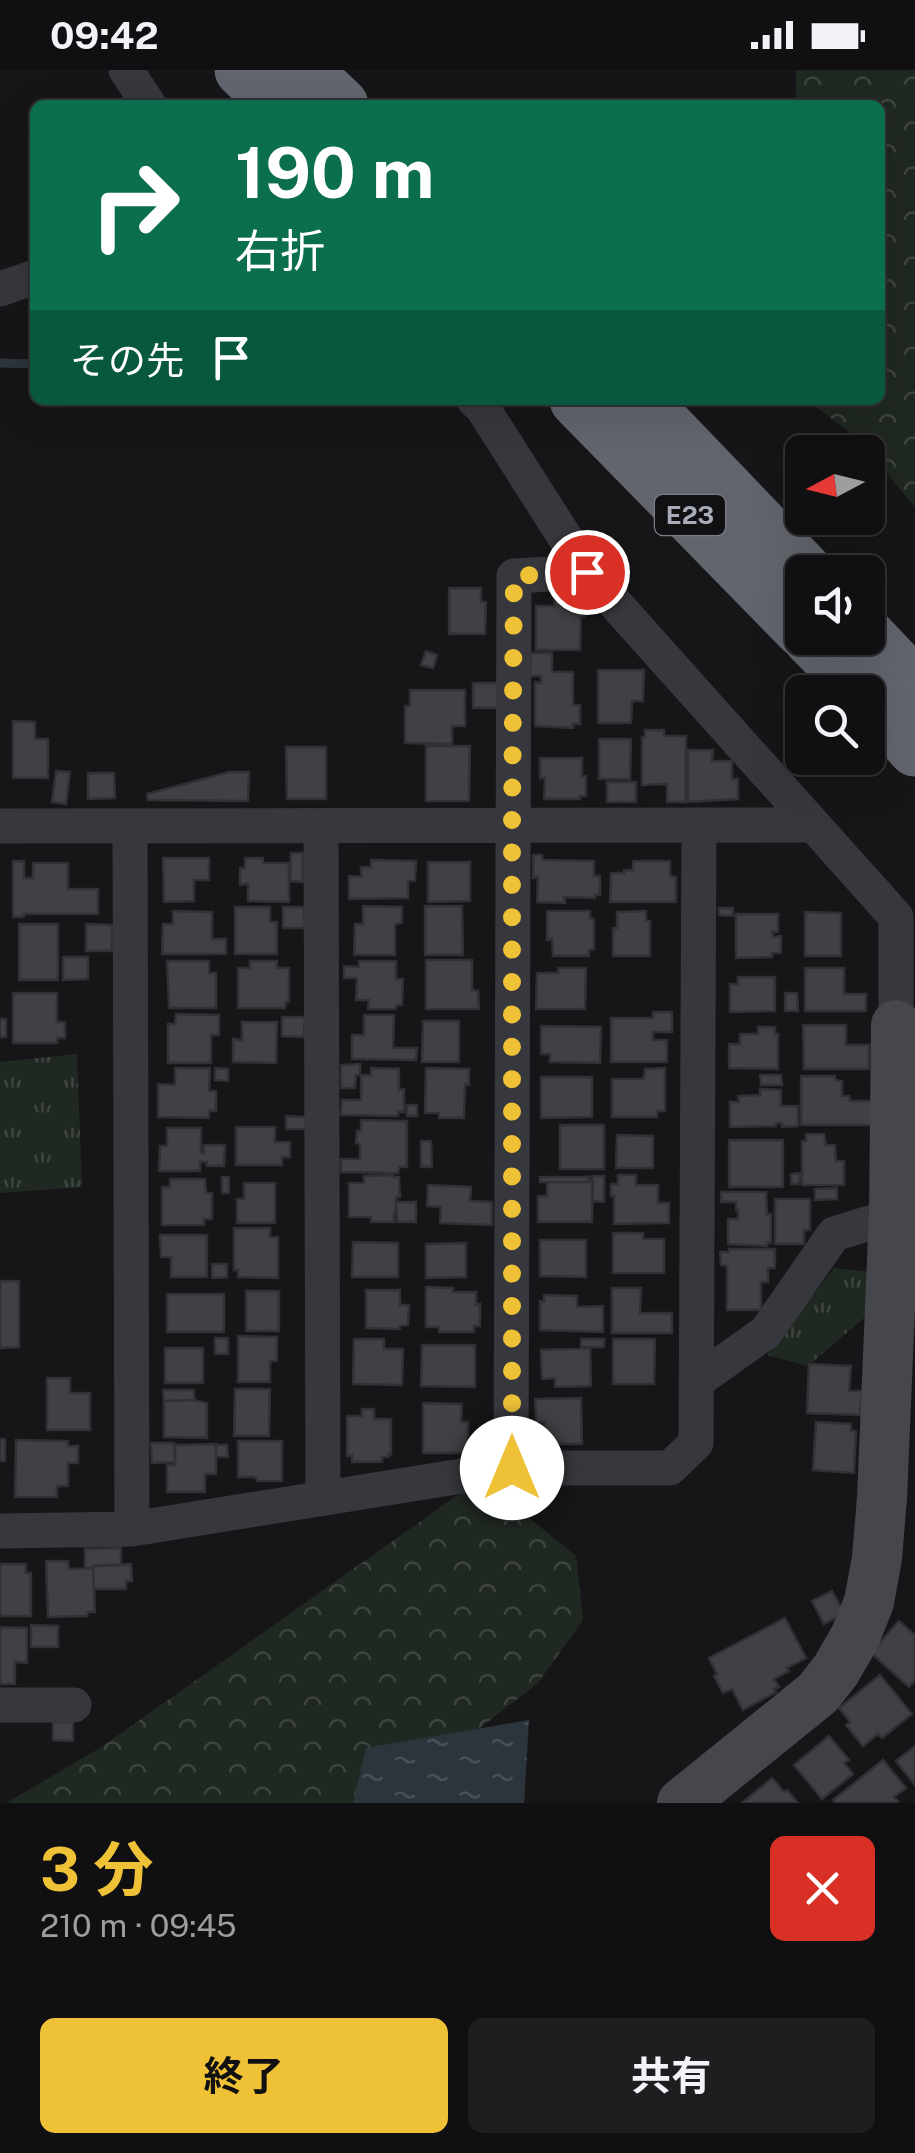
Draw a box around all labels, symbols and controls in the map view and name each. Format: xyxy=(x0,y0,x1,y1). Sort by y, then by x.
text: 09:42 xyxy=(50,13,159,58)
text: 190 m xyxy=(235,131,434,214)
icon: right xyxy=(70,140,200,270)
text: 右折 xyxy=(235,224,325,277)
icon: arrive xyxy=(204,330,259,385)
text: その先 xyxy=(70,338,184,383)
north arrow xyxy=(785,435,885,535)
map controls xyxy=(785,435,885,775)
road number: E23 xyxy=(655,495,725,535)
pin xyxy=(545,530,630,615)
icon: arrive xyxy=(560,545,615,600)
button: sound xyxy=(785,555,885,655)
button: search xyxy=(785,675,885,775)
position arrow xyxy=(460,1416,564,1520)
text: 3 分 xyxy=(40,1834,153,1905)
button: close xyxy=(770,1836,875,1941)
text: 210 m · 09:45 xyxy=(40,1907,237,1944)
button: 終了 xyxy=(40,2018,448,2133)
button: 共有 xyxy=(468,2018,875,2133)

